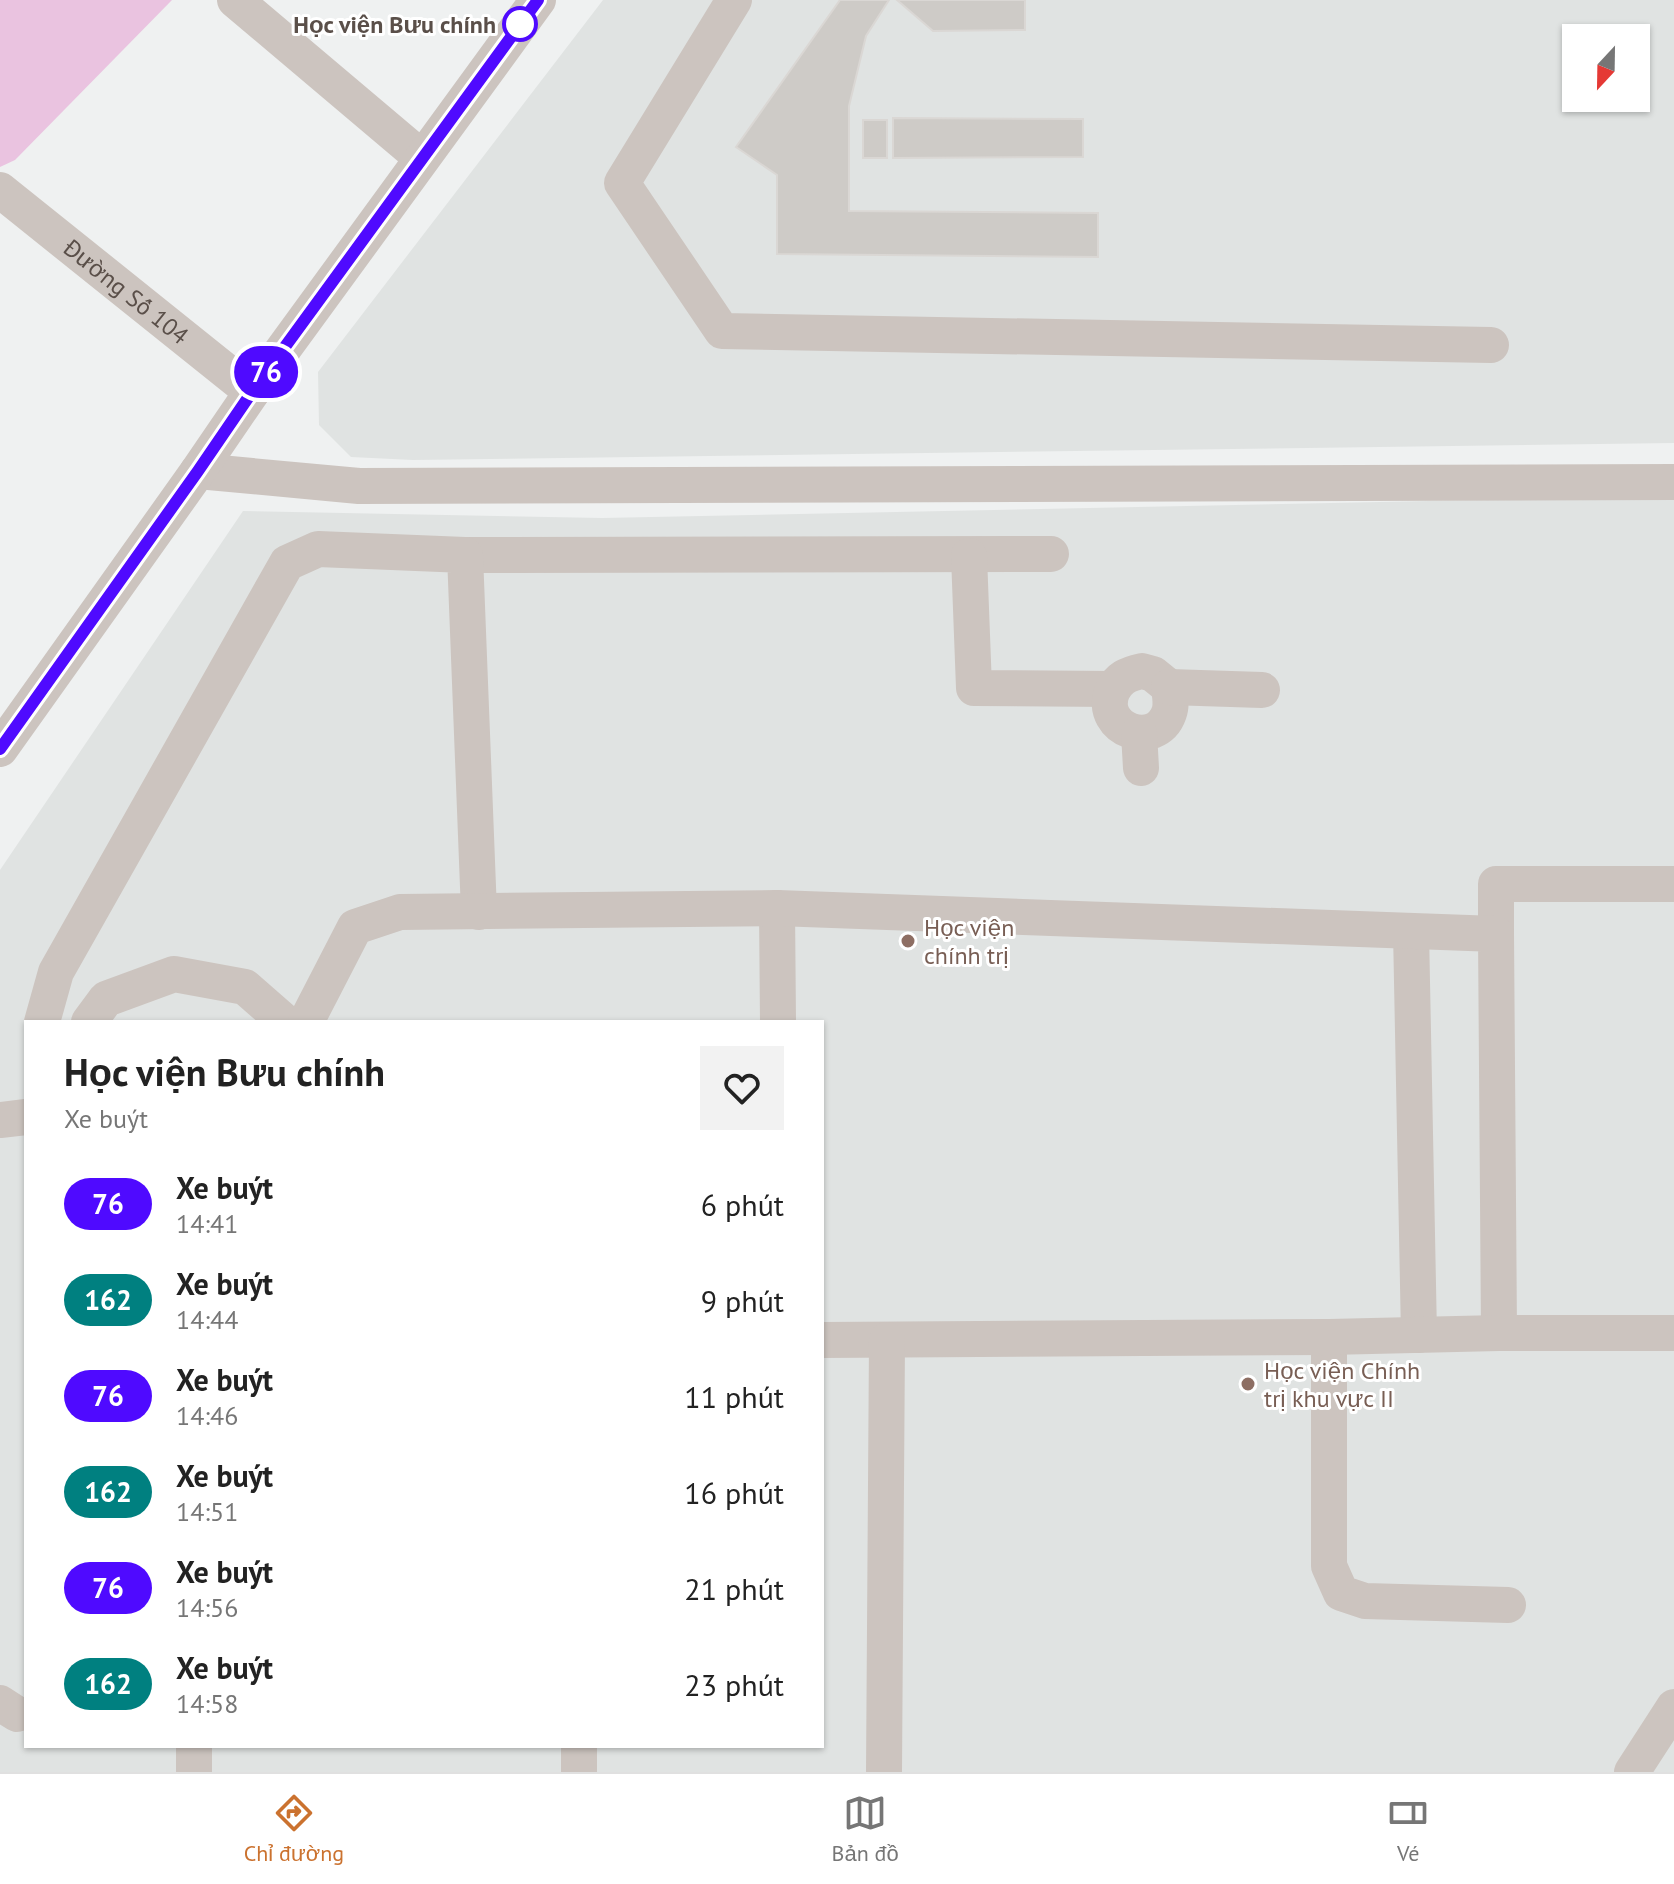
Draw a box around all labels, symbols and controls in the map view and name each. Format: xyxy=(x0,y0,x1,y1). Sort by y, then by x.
marker: Học viện Bưu chính xyxy=(503,7,537,41)
place label: Học viện Bưu chính xyxy=(293,9,496,40)
north arrow xyxy=(1562,24,1650,112)
map controls xyxy=(1562,24,1650,112)
street label: Đường Số 104 xyxy=(57,231,195,351)
line badge: 76 xyxy=(230,346,302,398)
text: 76 xyxy=(250,353,282,390)
place label: Học viện chính trị xyxy=(924,912,1014,971)
marker: Học viện chính trị xyxy=(899,932,917,950)
button: heart xyxy=(700,1046,784,1130)
text: Học viện Bưu chính xyxy=(64,1047,385,1096)
text: Xe buýt xyxy=(64,1102,148,1135)
text: Xe buýt xyxy=(176,1168,273,1207)
text: 76 xyxy=(92,1185,124,1222)
text: 6 phút xyxy=(701,1185,784,1224)
text: 14:41 xyxy=(176,1207,238,1240)
text: Xe buýt xyxy=(176,1264,273,1303)
text: 162 xyxy=(84,1281,132,1318)
text: 9 phút xyxy=(701,1281,784,1320)
text: 14:44 xyxy=(176,1303,238,1336)
place label: Học viện Chính trị khu vực II xyxy=(1264,1355,1420,1414)
text: Xe buýt xyxy=(176,1360,273,1399)
marker: Học viện Chính trị khu vực II xyxy=(1239,1375,1257,1393)
text: 76 xyxy=(92,1377,124,1414)
text: 11 phút xyxy=(684,1377,784,1416)
text: 14:46 xyxy=(176,1399,238,1432)
text: Xe buýt xyxy=(176,1456,273,1495)
text: 162 xyxy=(84,1473,132,1510)
text: 16 phút xyxy=(684,1473,784,1512)
text: 14:51 xyxy=(176,1495,238,1528)
text: Xe buýt xyxy=(176,1552,273,1591)
text: 76 xyxy=(92,1569,124,1606)
text: 21 phút xyxy=(684,1569,784,1608)
text: 14:56 xyxy=(176,1591,238,1624)
text: Xe buýt xyxy=(176,1648,273,1687)
text: 162 xyxy=(84,1665,132,1702)
text: 23 phút xyxy=(684,1665,784,1704)
text: 14:58 xyxy=(176,1687,238,1720)
tab: Chỉ đường xyxy=(244,1791,344,1867)
tab: Bản đồ xyxy=(832,1791,899,1867)
tab: Vé xyxy=(1386,1791,1430,1867)

